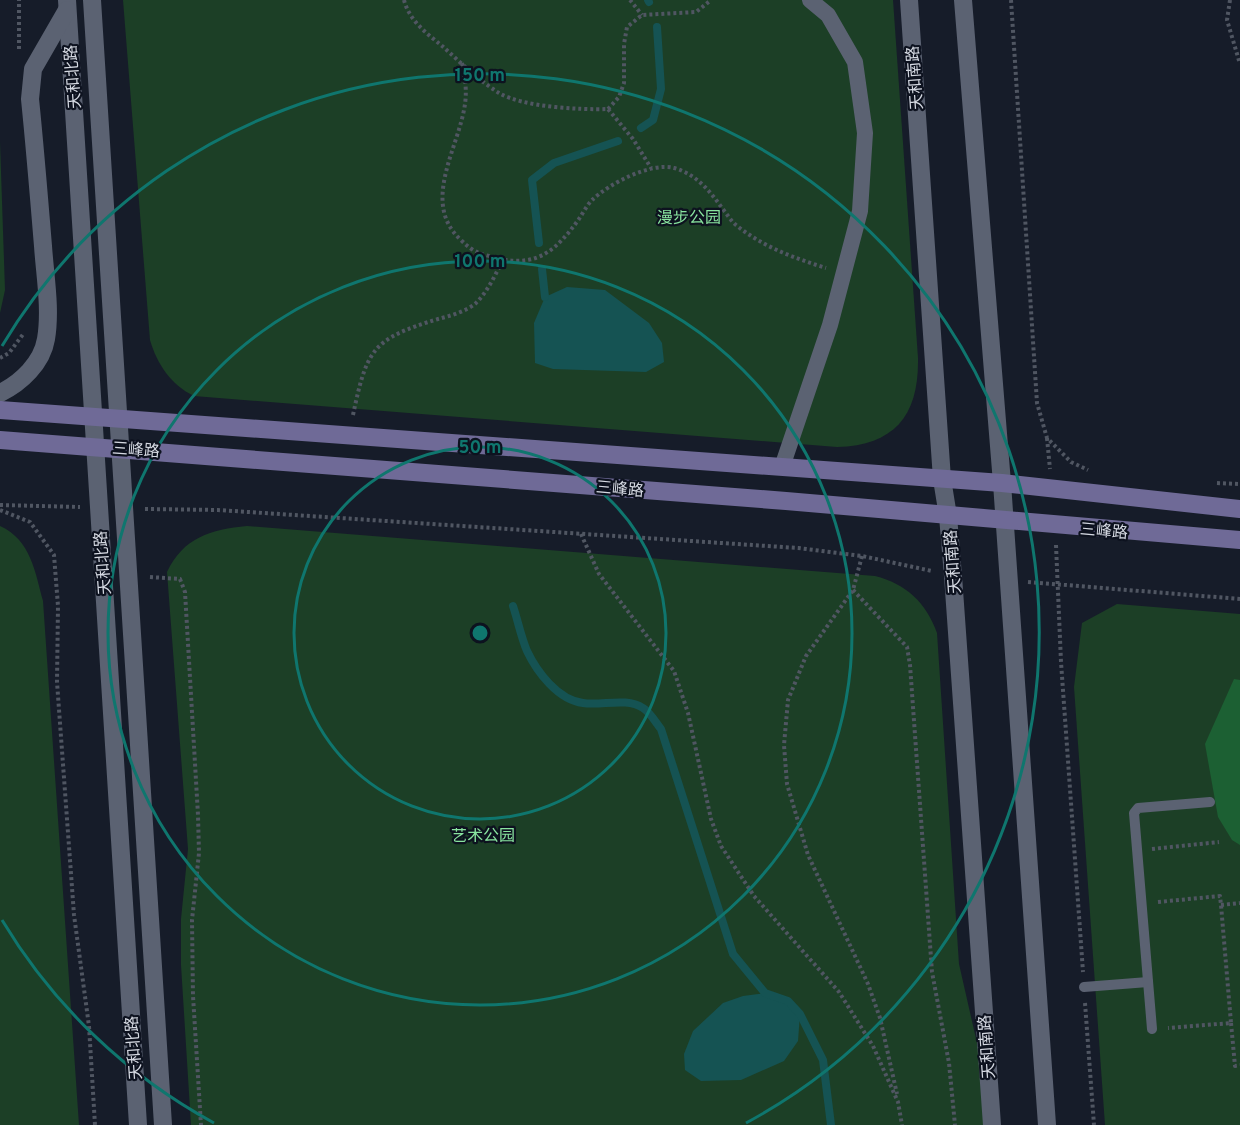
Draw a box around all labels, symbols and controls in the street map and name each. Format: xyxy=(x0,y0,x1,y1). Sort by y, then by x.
street label: 天和北路 xyxy=(62,44,86,109)
street label: 天和南路 xyxy=(904,45,928,110)
text: 150 m xyxy=(455,65,505,88)
park label: 漫步公园 xyxy=(657,209,721,229)
text: 100 m xyxy=(454,251,506,274)
text: 50 m xyxy=(458,437,502,460)
street label: 三峰路 xyxy=(111,439,161,463)
street label: 三峰路 xyxy=(595,478,645,502)
street label: 三峰路 xyxy=(1079,520,1129,544)
street label: 天和南路 xyxy=(942,529,966,594)
street label: 天和北路 xyxy=(92,530,116,595)
centre of rings xyxy=(470,623,490,643)
park label: 艺术公园 xyxy=(451,827,515,847)
street label: 天和南路 xyxy=(976,1014,1000,1079)
street label: 天和北路 xyxy=(123,1015,147,1080)

